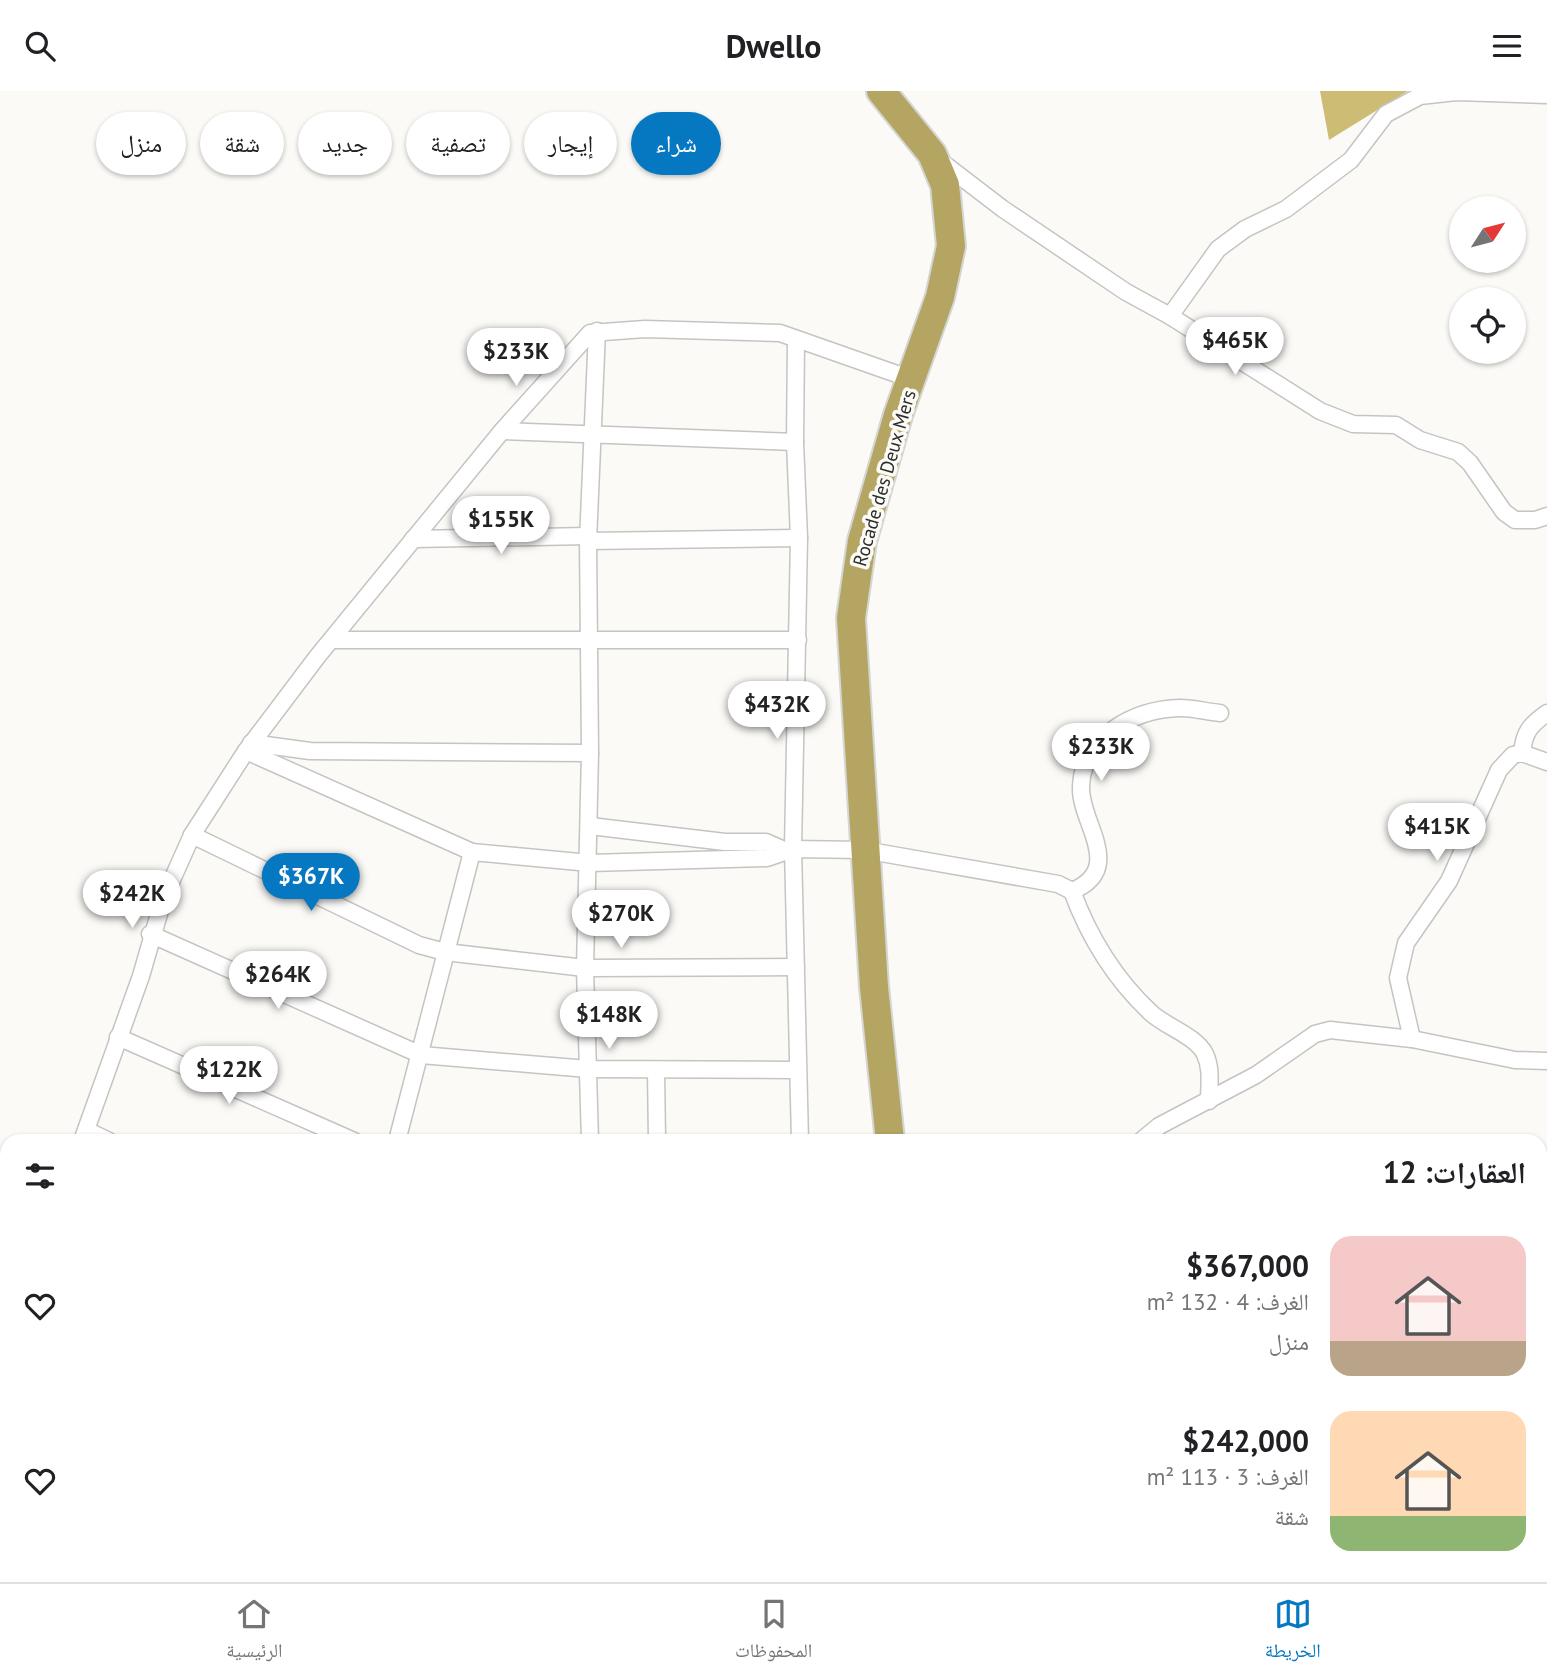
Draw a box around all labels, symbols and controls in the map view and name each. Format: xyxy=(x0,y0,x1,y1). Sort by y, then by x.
text: Dwello xyxy=(726,25,821,67)
icon: search xyxy=(21,27,59,65)
icon: menu xyxy=(1488,27,1526,65)
chip: منزل xyxy=(96,112,186,175)
chip: شقة xyxy=(200,112,284,175)
chip: جديد xyxy=(298,112,392,175)
chip: تصفية xyxy=(406,112,510,175)
chip: إيجار xyxy=(524,112,617,175)
chip: شراء xyxy=(631,112,721,175)
north arrow xyxy=(1449,196,1526,273)
map controls xyxy=(1449,196,1526,364)
button: locate xyxy=(1449,287,1526,364)
pin: $465K xyxy=(1186,317,1284,377)
text: $465K xyxy=(1202,325,1268,354)
pin: $233K xyxy=(467,329,565,388)
text: $233K xyxy=(483,336,549,365)
street label: Rocade des Deux Mers xyxy=(847,387,921,569)
pin: $155K xyxy=(452,497,550,556)
text: $155K xyxy=(468,504,534,533)
pin: $432K xyxy=(728,681,826,741)
text: $432K xyxy=(744,689,810,718)
pin: $233K xyxy=(1052,723,1150,783)
text: $233K xyxy=(1068,731,1134,760)
pin: $415K xyxy=(1388,803,1486,863)
text: $415K xyxy=(1404,811,1470,840)
pin: $367K xyxy=(262,853,360,913)
text: $367K xyxy=(278,861,344,890)
pin: $242K xyxy=(83,871,181,930)
text: $242K xyxy=(99,878,165,907)
pin: $270K xyxy=(572,891,670,950)
text: $270K xyxy=(588,898,654,927)
pin: $264K xyxy=(229,951,327,1011)
text: $264K xyxy=(245,959,311,988)
pin: $148K xyxy=(560,991,658,1051)
text: $148K xyxy=(576,999,642,1028)
pin: $122K xyxy=(180,1047,278,1106)
text: $122K xyxy=(196,1054,262,1083)
text: العقارات: 12 xyxy=(1383,1152,1526,1191)
icon: filters xyxy=(21,1157,59,1195)
text: $367,000 xyxy=(1186,1246,1309,1285)
icon: home xyxy=(1386,1264,1470,1348)
icon: heart xyxy=(21,1287,59,1325)
text: الغرف: 4 · 132 m² xyxy=(1147,1287,1309,1316)
text: منزل xyxy=(1269,1327,1309,1356)
text: $242,000 xyxy=(1182,1421,1309,1460)
icon: home xyxy=(1386,1439,1470,1523)
icon: heart xyxy=(21,1462,59,1500)
text: الغرف: 3 · 113 m² xyxy=(1147,1462,1309,1491)
text: شقة xyxy=(1275,1502,1309,1531)
tab: الرئيسية xyxy=(226,1595,283,1669)
tab: المحفوظات xyxy=(735,1595,812,1669)
tab: الخريطة xyxy=(1265,1595,1321,1669)

